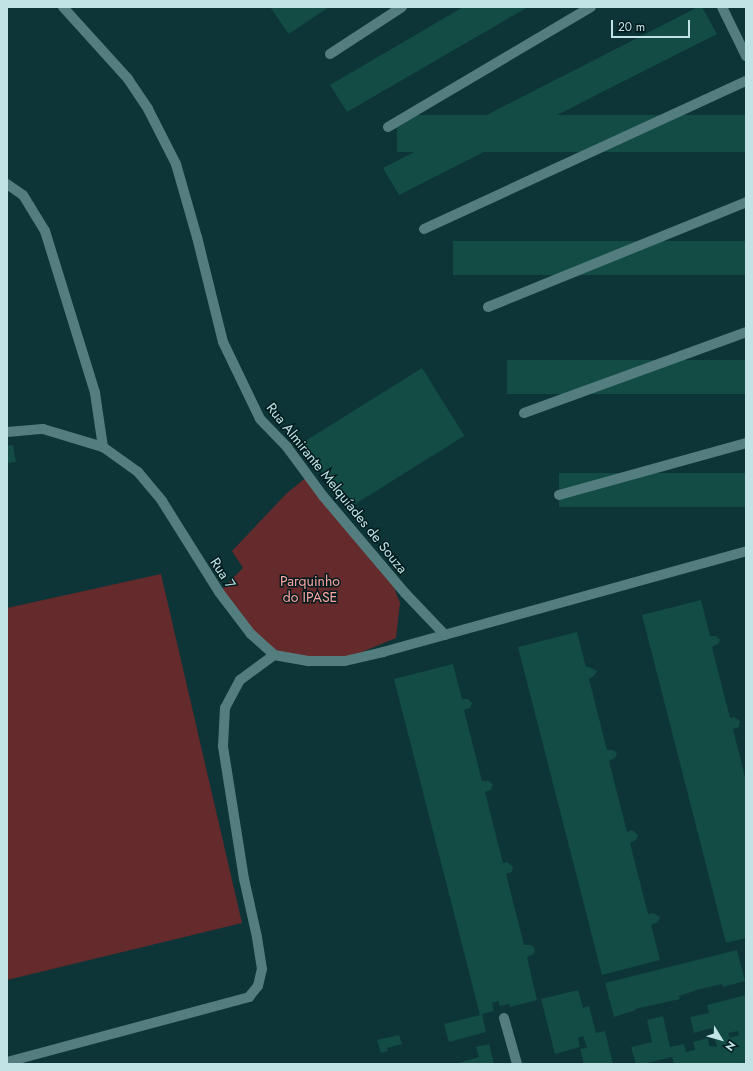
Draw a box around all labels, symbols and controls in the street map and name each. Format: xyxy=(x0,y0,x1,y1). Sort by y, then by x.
scale bar xyxy=(613,12,692,38)
text: 20 m xyxy=(618,18,645,36)
street label: Rua Almirante Melquíades de Souza xyxy=(263,399,411,577)
street label: Rua 7 xyxy=(207,554,239,592)
park label: Parquinho do IPASE xyxy=(280,573,340,606)
north arrow xyxy=(701,1019,741,1059)
text: N xyxy=(722,1038,740,1055)

